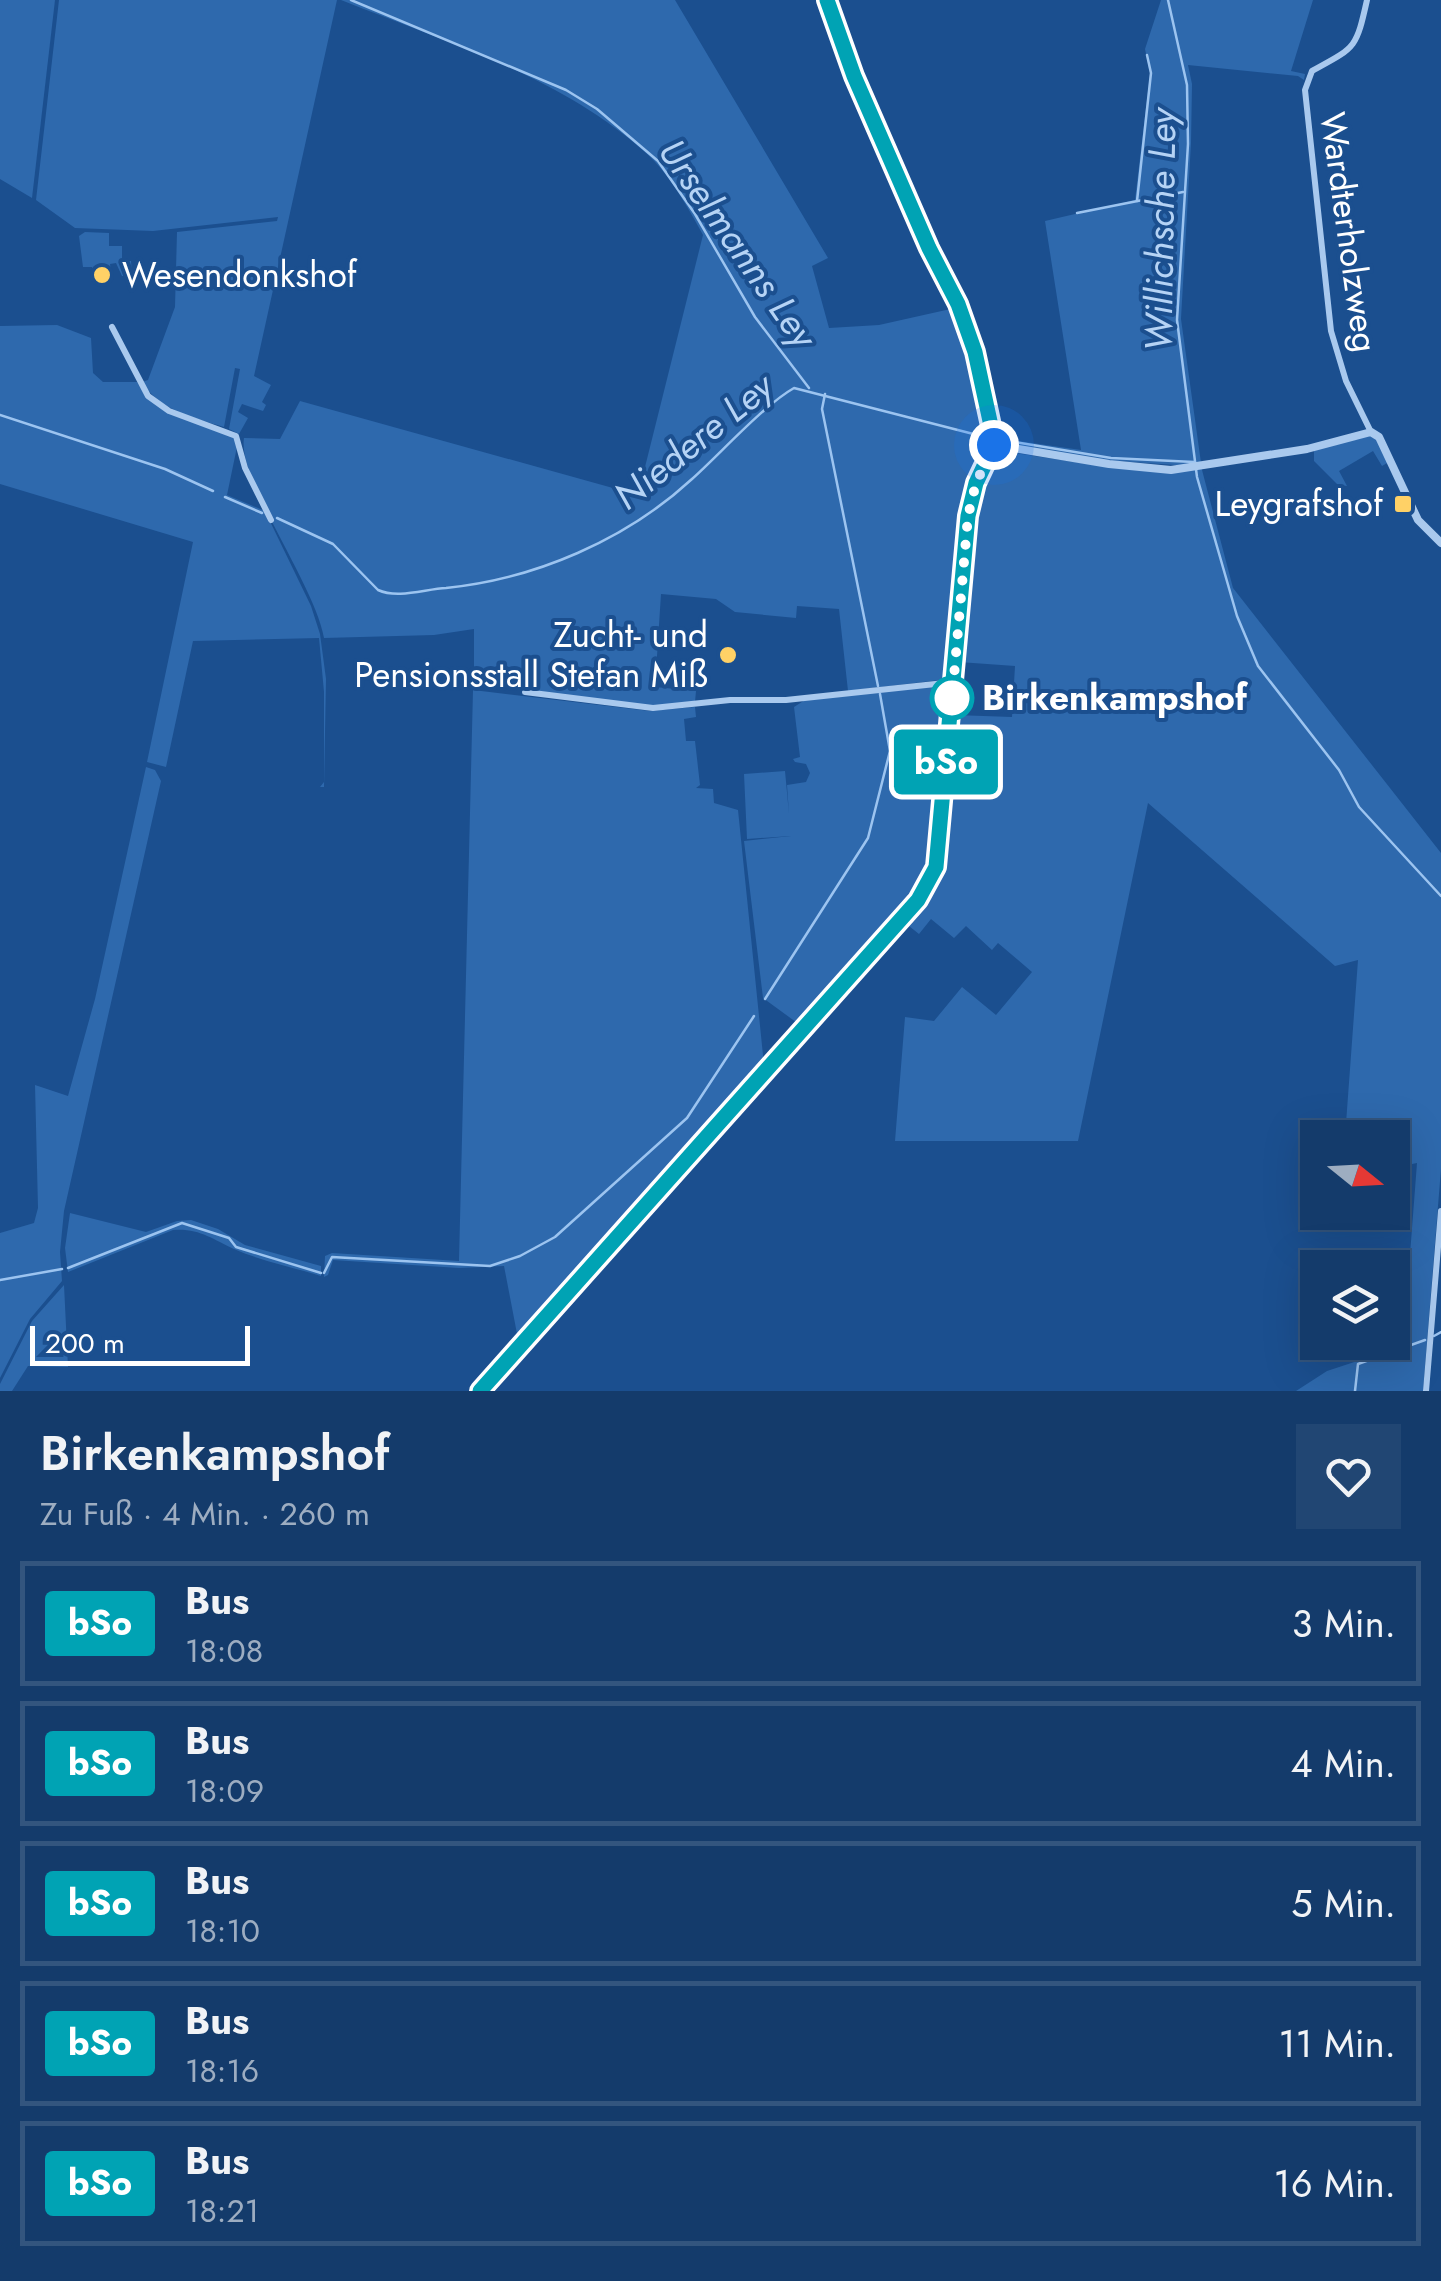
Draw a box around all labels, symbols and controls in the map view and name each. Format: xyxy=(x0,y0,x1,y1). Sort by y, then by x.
water label: Willichsche Ley xyxy=(1130,105,1190,352)
street label: Wardterholzweg xyxy=(1307,109,1391,355)
water label: Urselmanns Ley xyxy=(645,127,832,361)
place label: Wesendonkshof xyxy=(122,250,358,300)
marker: Wesendonkshof xyxy=(91,264,113,286)
water label: Niedere Ley xyxy=(601,358,787,522)
your location xyxy=(969,420,1019,470)
place label: Leygrafshof xyxy=(1214,479,1384,529)
marker: Leygrafshof xyxy=(1392,493,1414,515)
place label: Zucht- und Pensionsstall Stefan Miß xyxy=(354,610,708,700)
marker: Zucht- und Pensionsstall Stefan Miß xyxy=(717,644,739,666)
place label: Birkenkampshof xyxy=(982,673,1249,723)
marker: Birkenkampshof xyxy=(931,677,973,719)
line badge: bSo xyxy=(888,730,1004,794)
text: bSo xyxy=(914,737,978,787)
north arrow xyxy=(1300,1120,1410,1230)
map controls xyxy=(1300,1120,1410,1360)
button: layers xyxy=(1300,1250,1410,1360)
scale bar xyxy=(30,1321,250,1366)
text: 200 m xyxy=(45,1323,125,1364)
text: Birkenkampshof xyxy=(40,1419,390,1488)
button: heart xyxy=(1296,1424,1401,1529)
text: Zu Fuß · 4 Min. · 260 m xyxy=(40,1491,370,1537)
text: Bus xyxy=(185,1573,249,1628)
text: 3 Min. xyxy=(1292,1596,1396,1651)
text: bSo xyxy=(68,1598,132,1648)
text: 18:08 xyxy=(185,1628,263,1674)
text: Bus xyxy=(185,1713,249,1768)
text: 4 Min. xyxy=(1290,1736,1396,1791)
text: bSo xyxy=(68,1738,132,1788)
text: 18:09 xyxy=(185,1768,264,1814)
text: Bus xyxy=(185,1853,249,1908)
text: 5 Min. xyxy=(1291,1876,1396,1931)
text: bSo xyxy=(68,1878,132,1928)
text: 18:10 xyxy=(185,1908,260,1954)
text: Bus xyxy=(185,1993,249,2048)
text: 11 Min. xyxy=(1278,2016,1396,2071)
text: bSo xyxy=(68,2018,132,2068)
text: 18:16 xyxy=(185,2048,259,2094)
text: Bus xyxy=(185,2133,249,2188)
text: 16 Min. xyxy=(1274,2156,1396,2211)
text: bSo xyxy=(68,2158,132,2208)
text: 18:21 xyxy=(185,2188,259,2234)

